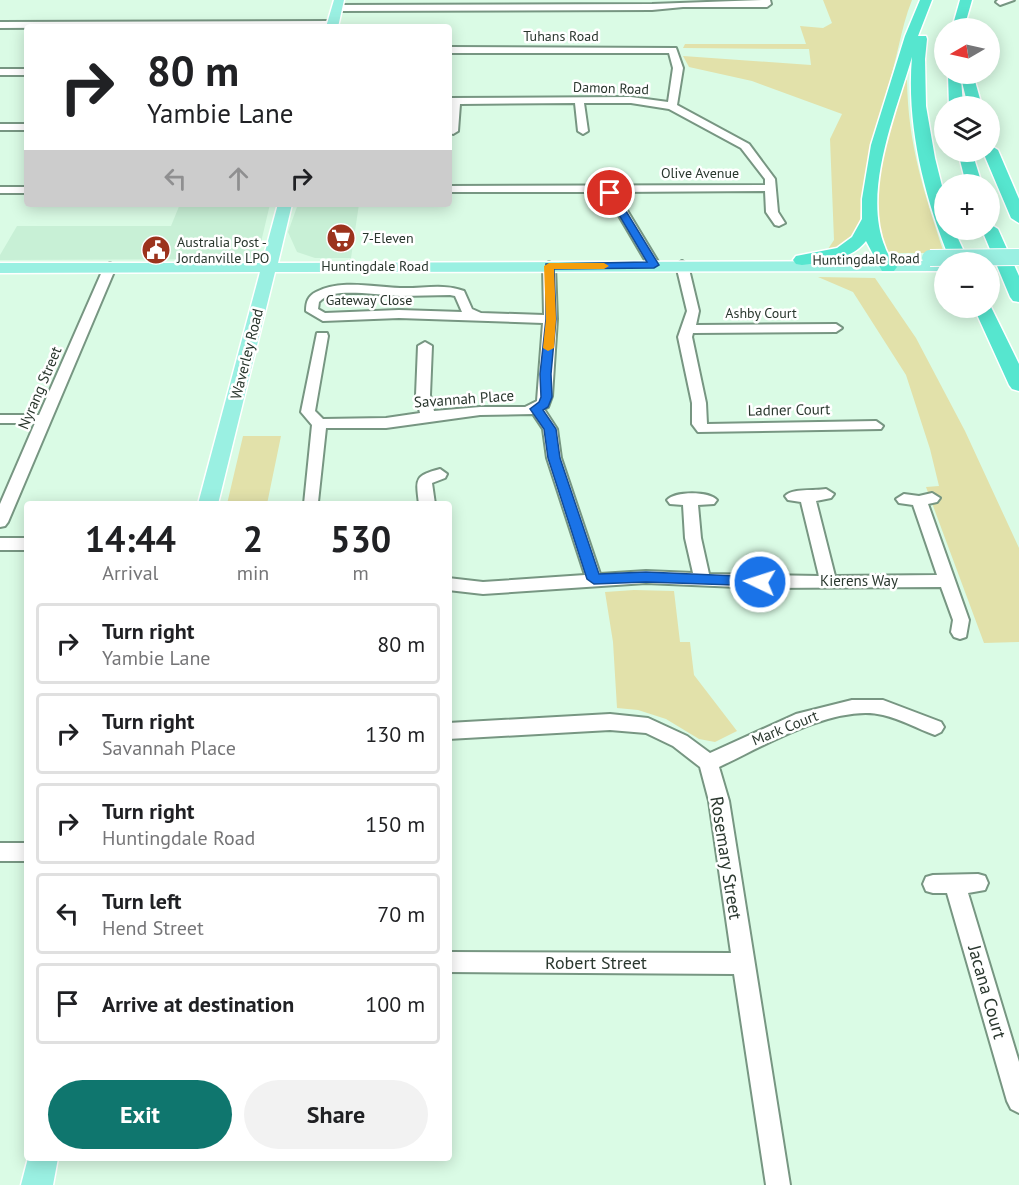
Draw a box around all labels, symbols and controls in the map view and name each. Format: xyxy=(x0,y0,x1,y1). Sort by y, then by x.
north arrow xyxy=(934,18,1000,84)
map controls xyxy=(934,18,1000,318)
street label: Tuhans Road xyxy=(523,27,599,45)
text: 80 m xyxy=(147,43,239,98)
icon: right xyxy=(48,48,126,126)
street label: Damon Road xyxy=(573,78,649,98)
text: Yambie Lane xyxy=(147,96,293,130)
button: layers xyxy=(934,96,1000,162)
icon: left xyxy=(159,162,192,195)
icon: ahead xyxy=(222,162,255,195)
icon: right xyxy=(285,162,318,195)
street label: Olive Avenue xyxy=(661,164,739,182)
pin xyxy=(584,167,635,218)
button: + xyxy=(934,174,1000,240)
icon: arrive xyxy=(593,176,626,209)
supermarket icon: 7-Eleven xyxy=(325,222,357,254)
place label: 7-Eleven xyxy=(362,229,414,247)
place label: Australia Post - Jordanville LPO xyxy=(176,233,269,267)
public building icon: Australia Post - Jordanville LPO xyxy=(140,234,172,266)
street label: Huntingdale Road xyxy=(812,249,920,269)
button: − xyxy=(934,252,1000,318)
street label: Huntingdale Road xyxy=(321,257,429,275)
street label: Gateway Close xyxy=(326,291,412,309)
street label: Ashby Court xyxy=(725,304,797,322)
street label: Waverley Road xyxy=(226,306,267,401)
street label: Nyrang Street xyxy=(14,343,66,432)
street label: Savannah Place xyxy=(413,386,515,411)
street label: Ladner Court xyxy=(747,399,831,420)
text: 14:44 xyxy=(85,515,176,562)
text: 2 xyxy=(243,515,263,562)
text: 530 xyxy=(330,515,391,562)
position arrow xyxy=(728,550,792,614)
text: Arrival xyxy=(102,560,158,586)
text: min xyxy=(237,560,269,586)
text: m xyxy=(353,560,369,586)
street label: Kierens Way xyxy=(820,571,898,590)
text: Turn right xyxy=(102,617,194,645)
icon: right xyxy=(51,627,84,660)
text: 80 m xyxy=(377,630,425,658)
text: Yambie Lane xyxy=(102,645,211,671)
street label: Mark Court xyxy=(749,706,821,749)
text: Turn right xyxy=(102,707,194,735)
icon: right xyxy=(51,717,84,750)
text: 130 m xyxy=(365,720,425,748)
text: Savannah Place xyxy=(102,735,236,761)
street label: Rosemary Street xyxy=(705,795,748,921)
text: Turn right xyxy=(102,797,194,825)
icon: right xyxy=(51,807,84,840)
text: 150 m xyxy=(365,810,425,838)
text: Huntingdale Road xyxy=(102,825,255,851)
text: Turn left xyxy=(102,887,182,915)
icon: left xyxy=(51,897,84,930)
text: 70 m xyxy=(377,900,425,928)
text: Hend Street xyxy=(102,915,204,941)
street label: Jacana Court xyxy=(963,941,1012,1041)
street label: Robert Street xyxy=(545,951,647,974)
icon: arrive xyxy=(51,987,84,1020)
text: Arrive at destination xyxy=(102,990,294,1018)
text: 100 m xyxy=(365,990,425,1018)
button: Exit xyxy=(48,1080,232,1149)
button: Share xyxy=(244,1080,428,1149)

